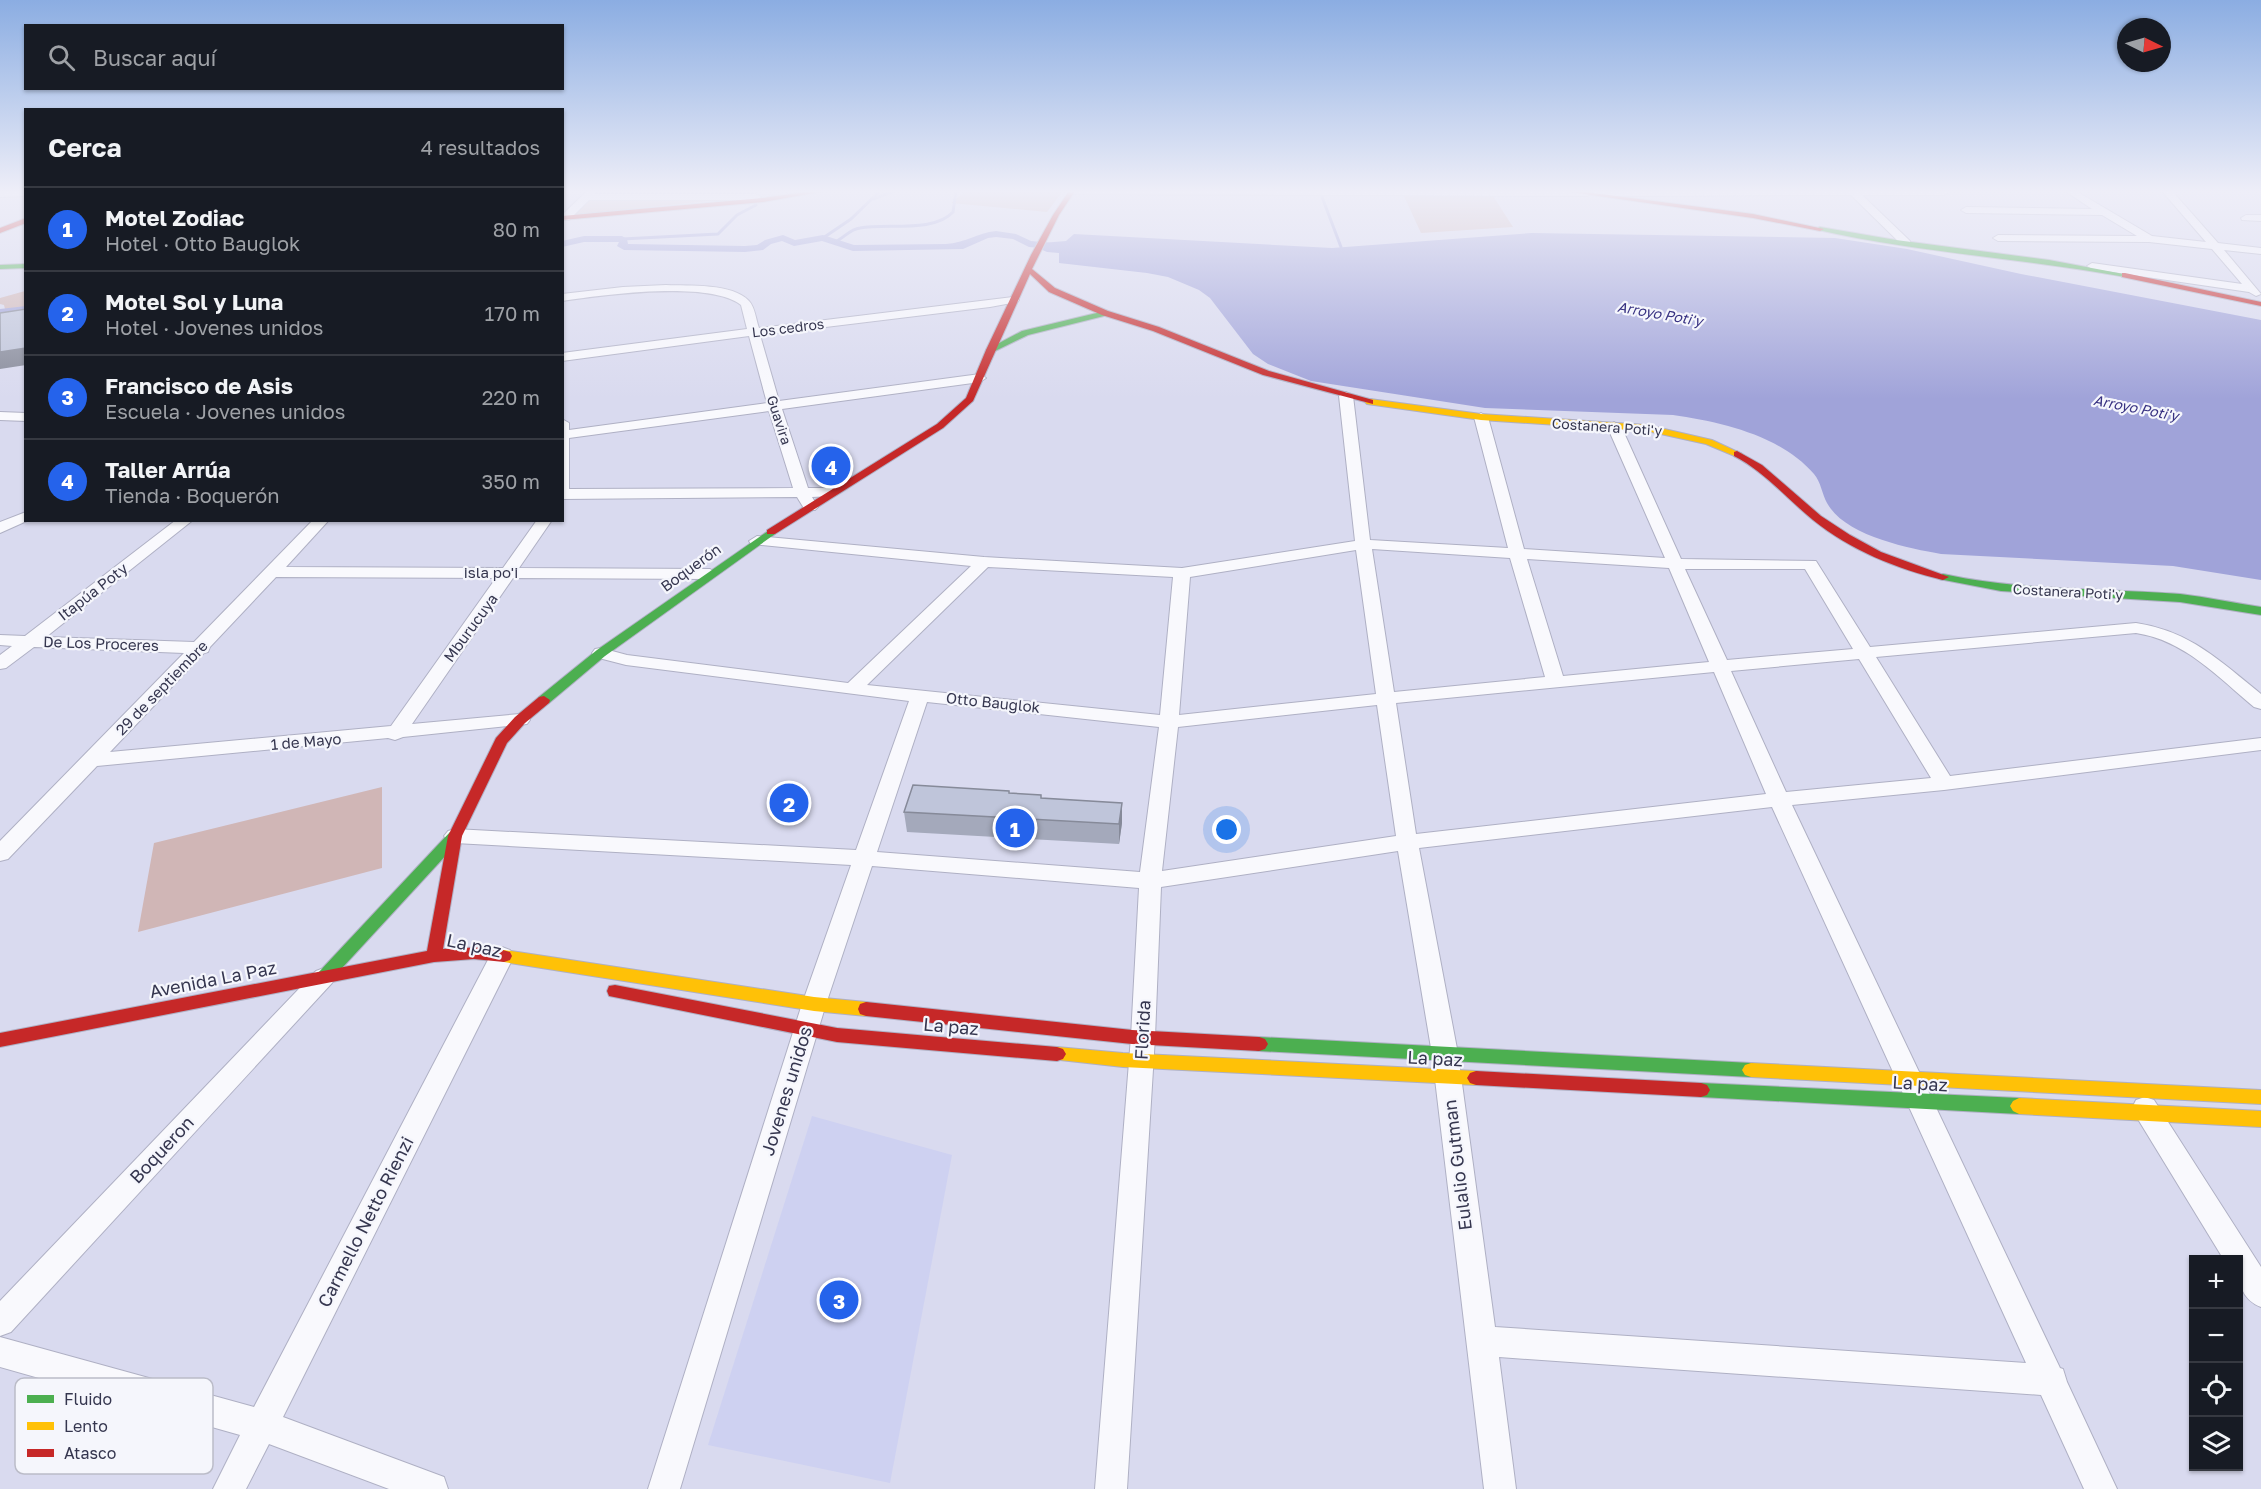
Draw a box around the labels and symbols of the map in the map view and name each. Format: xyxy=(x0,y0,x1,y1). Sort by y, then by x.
north arrow xyxy=(2117,18,2171,72)
water label: Arroyo Poti'y xyxy=(1616,298,1706,330)
street label: Los cedros xyxy=(751,315,825,340)
water label: Arroyo Poti'y xyxy=(2092,391,2182,424)
street label: Guavira xyxy=(764,393,795,447)
street label: Costanera Poti'y xyxy=(1551,414,1663,439)
pin: 4 xyxy=(812,444,850,488)
street label: Boquerón xyxy=(657,539,724,595)
street label: Itapúa Poty xyxy=(54,558,131,624)
street label: isla po'i xyxy=(464,563,518,581)
street label: Costanera Poti'y xyxy=(2012,580,2124,603)
street label: Mburucuya xyxy=(439,590,501,665)
street label: De Los Proceres xyxy=(43,632,159,654)
street label: 29 de septiembre xyxy=(111,636,211,738)
street label: Otto Bauglok xyxy=(945,688,1042,716)
street label: 1 de Mayo xyxy=(270,729,342,753)
pin: 2 xyxy=(770,780,808,826)
pin: 1 xyxy=(996,806,1034,850)
your location xyxy=(1212,815,1241,844)
street label: La paz xyxy=(445,928,504,962)
street label: Avenida La Paz xyxy=(147,956,278,1002)
street label: Florida xyxy=(1129,999,1155,1061)
street label: La paz xyxy=(922,1013,980,1039)
street label: Jovenes unidos xyxy=(756,1023,816,1158)
street label: La paz xyxy=(1407,1046,1463,1070)
street label: La paz xyxy=(1892,1071,1948,1095)
street label: Eulalio Gutman xyxy=(1438,1098,1476,1232)
street label: Boqueron xyxy=(125,1111,198,1188)
street label: Carmello Netto Rienzi xyxy=(312,1132,418,1311)
pin: 3 xyxy=(820,1278,858,1322)
legend xyxy=(15,1378,213,1474)
text: Fluido xyxy=(64,1389,112,1409)
text: Lento xyxy=(64,1416,108,1436)
text: Atasco xyxy=(64,1443,116,1463)

